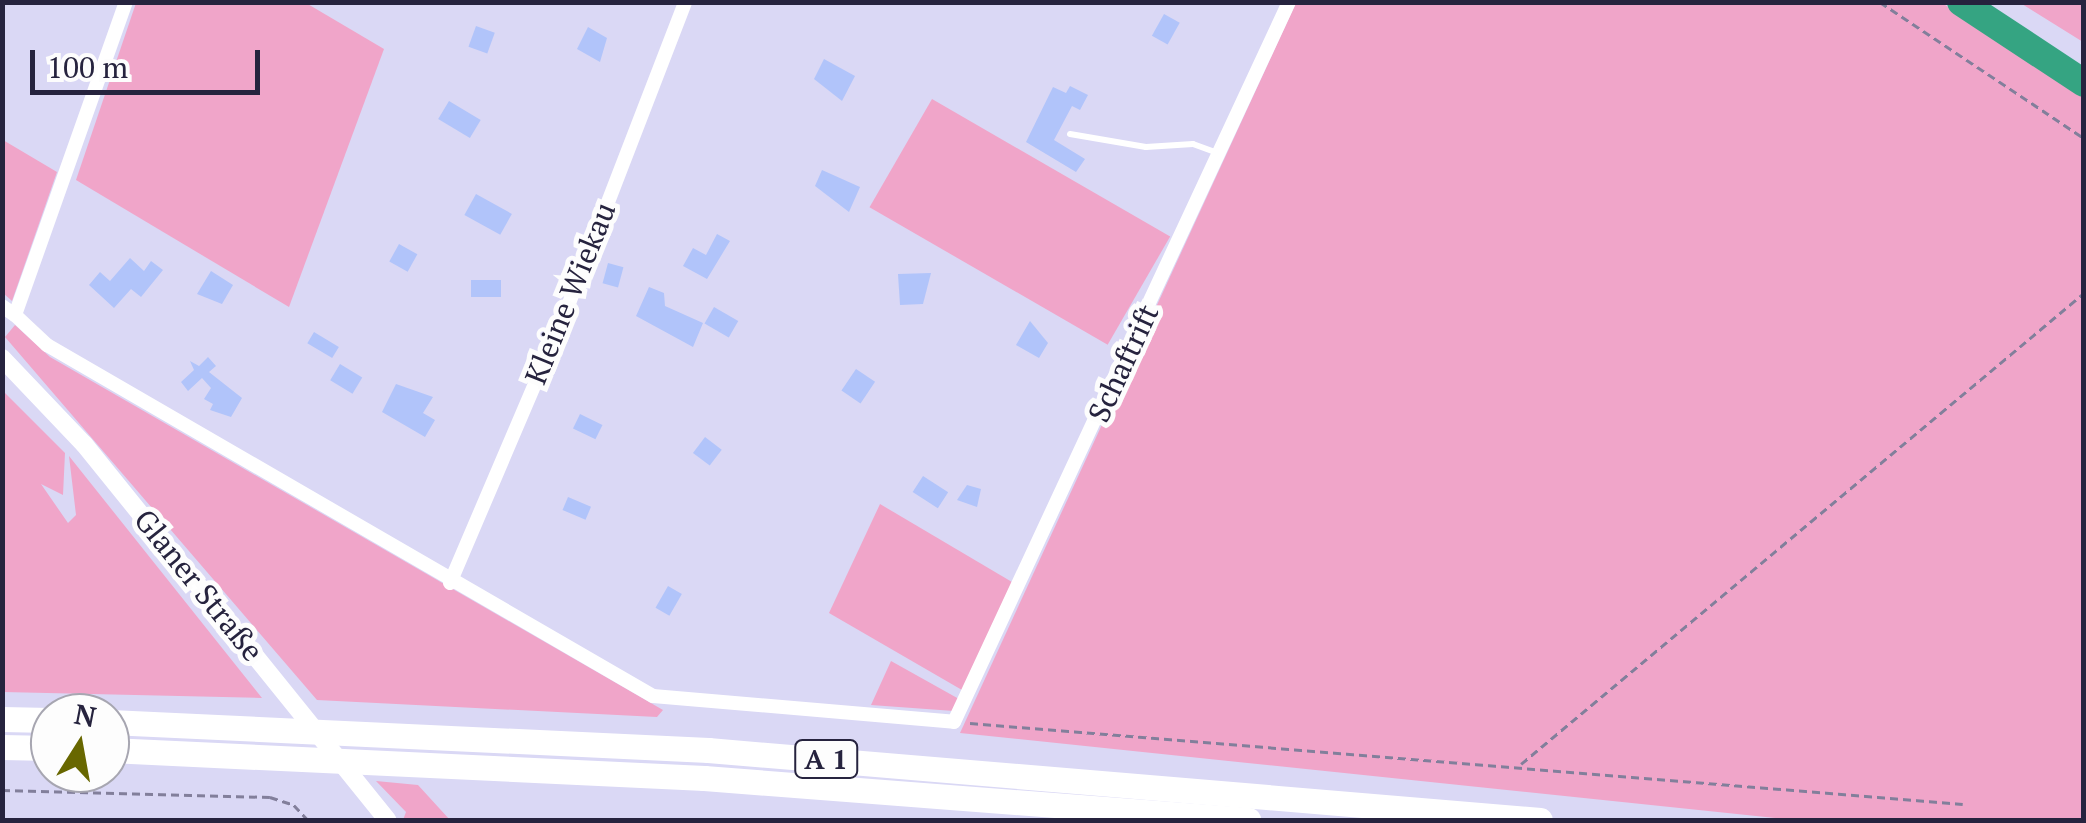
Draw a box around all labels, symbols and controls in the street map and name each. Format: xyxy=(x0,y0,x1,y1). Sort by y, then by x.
scale bar xyxy=(35,30,265,92)
text: 100 m xyxy=(47,47,128,87)
street label: Kleine Wiekau xyxy=(517,197,623,389)
street label: Schaftrift xyxy=(1080,299,1166,427)
street label: Glaner Straße xyxy=(127,502,271,668)
north arrow xyxy=(30,693,130,793)
text: N xyxy=(71,695,99,735)
road number: A 1 xyxy=(794,736,858,782)

